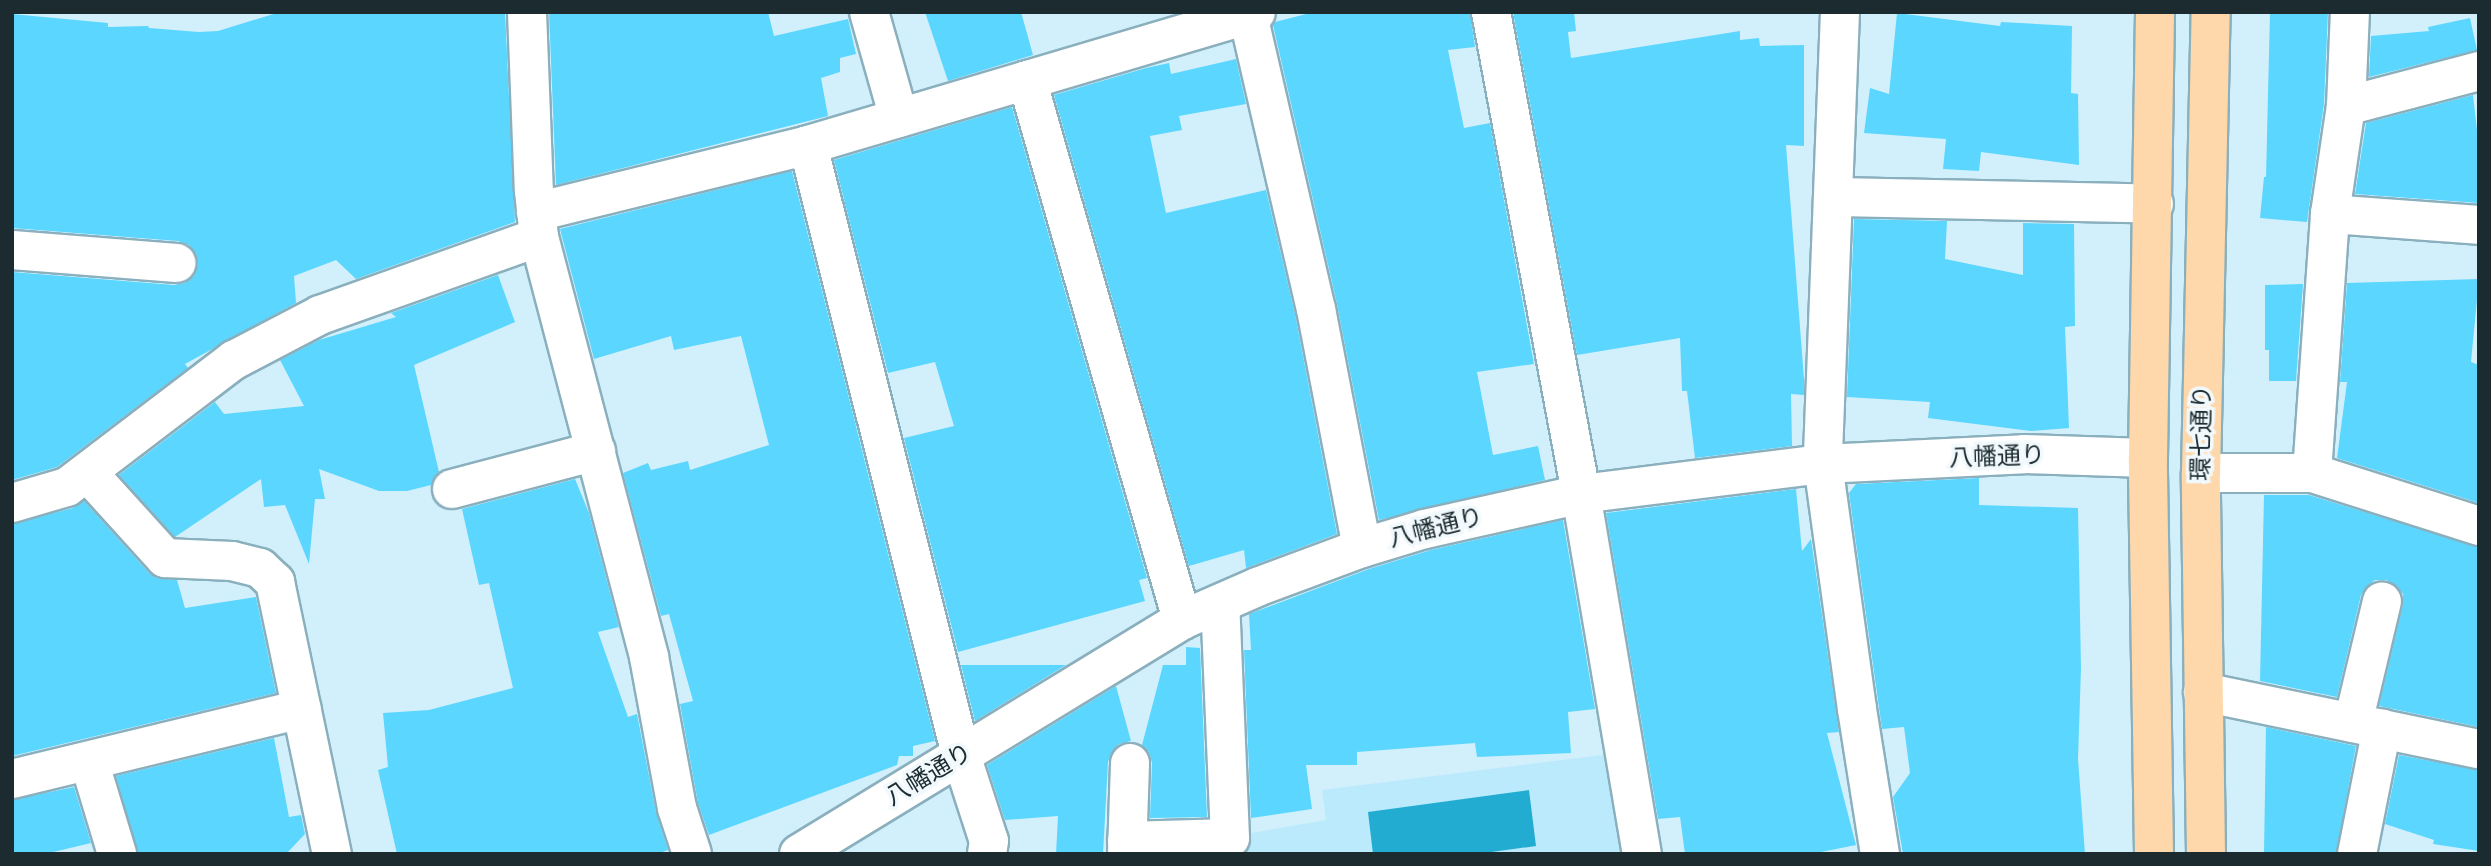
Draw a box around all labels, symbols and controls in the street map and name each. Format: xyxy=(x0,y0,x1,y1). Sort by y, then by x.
street label: 環七通り xyxy=(2187,385,2217,481)
street label: 八幡通り xyxy=(1949,441,2045,473)
street label: 八幡通り xyxy=(1386,502,1486,554)
street label: 八幡通り xyxy=(880,738,978,812)

